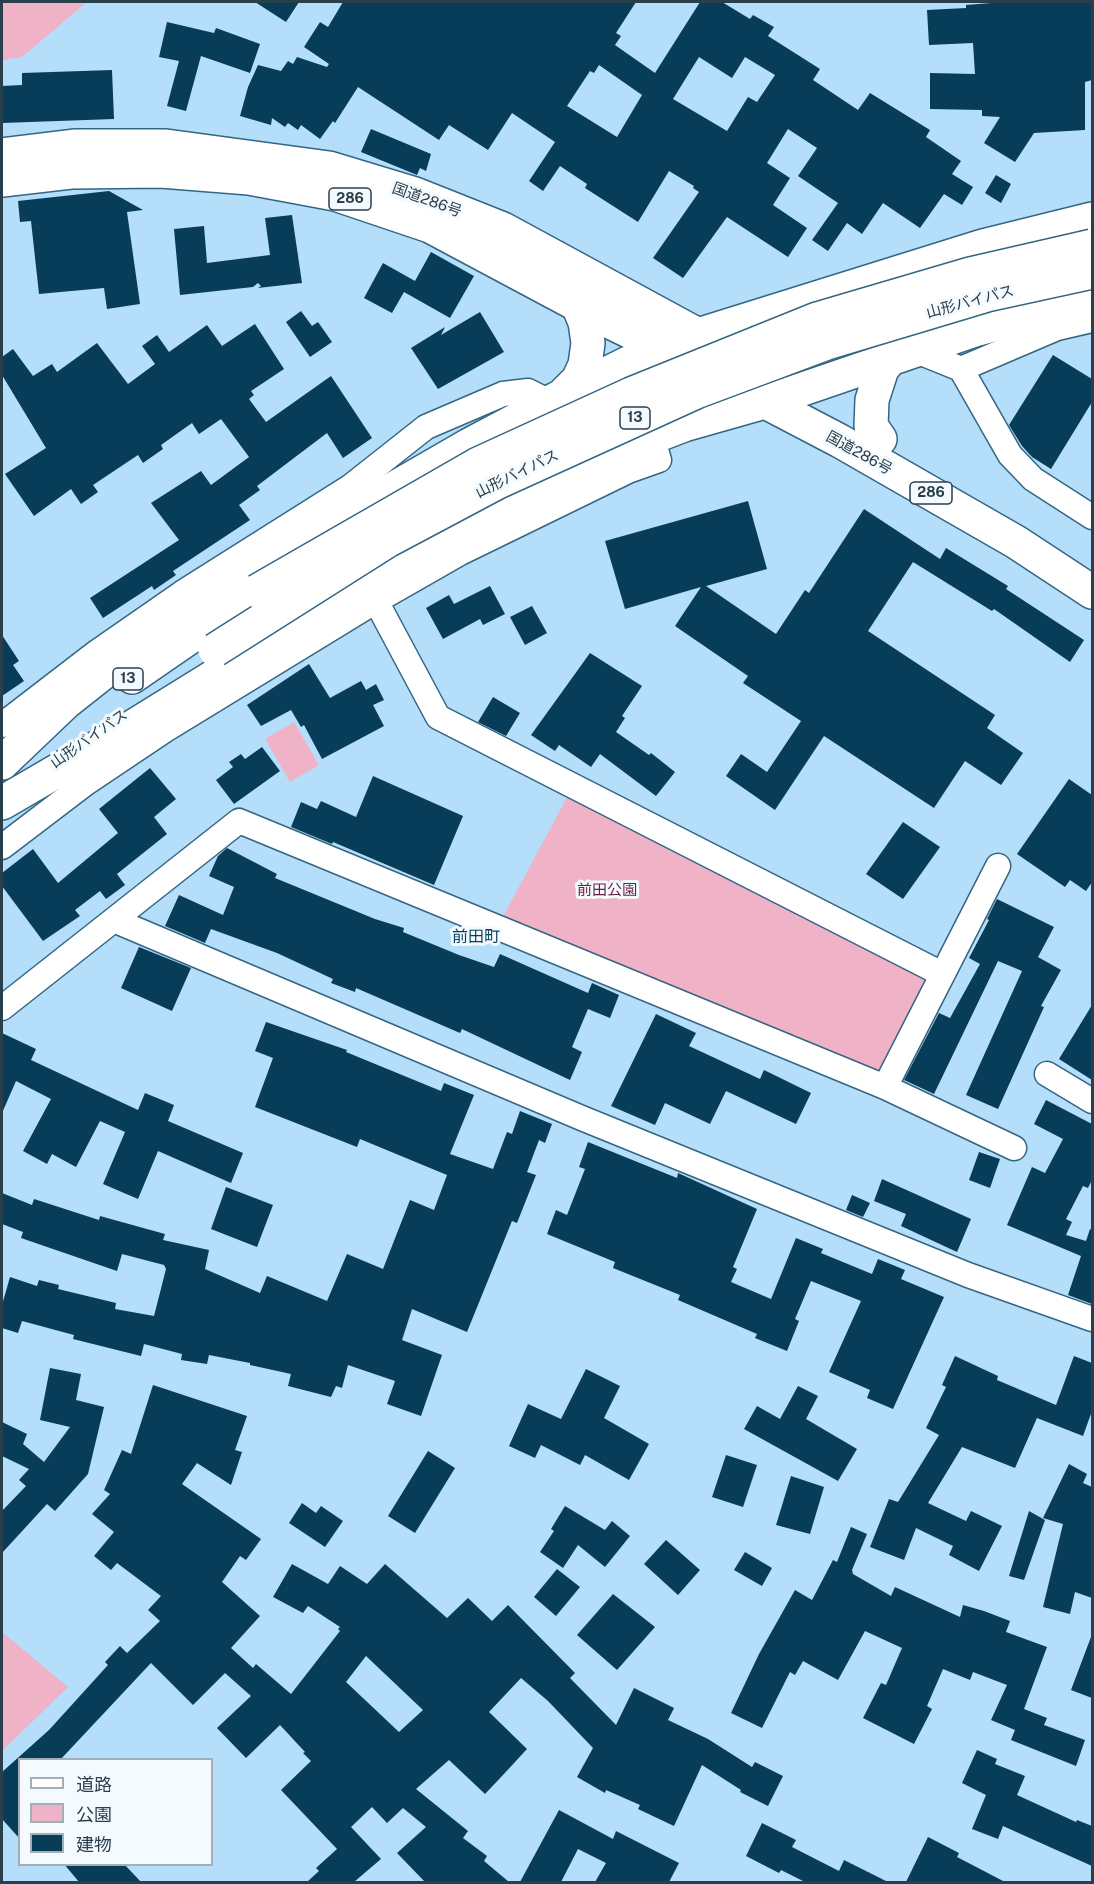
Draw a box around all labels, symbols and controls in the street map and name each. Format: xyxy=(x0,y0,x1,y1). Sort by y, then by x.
street label: 国道286号 xyxy=(390,179,464,221)
road number: 286 xyxy=(329,188,371,210)
street label: 山形バイパス xyxy=(924,282,1016,322)
road number: 13 xyxy=(620,407,650,429)
street label: 国道286号 xyxy=(823,427,895,479)
street label: 山形バイパス xyxy=(473,446,561,502)
road number: 286 xyxy=(910,482,952,504)
road number: 13 xyxy=(113,668,143,690)
street label: 山形バイパス xyxy=(47,706,131,772)
park label: 前田公園 xyxy=(577,881,637,899)
district label: 前田町 xyxy=(452,927,500,947)
legend xyxy=(18,1758,213,1866)
text: 道路 xyxy=(76,1774,112,1795)
text: 公園 xyxy=(76,1804,112,1825)
text: 建物 xyxy=(76,1834,112,1855)

